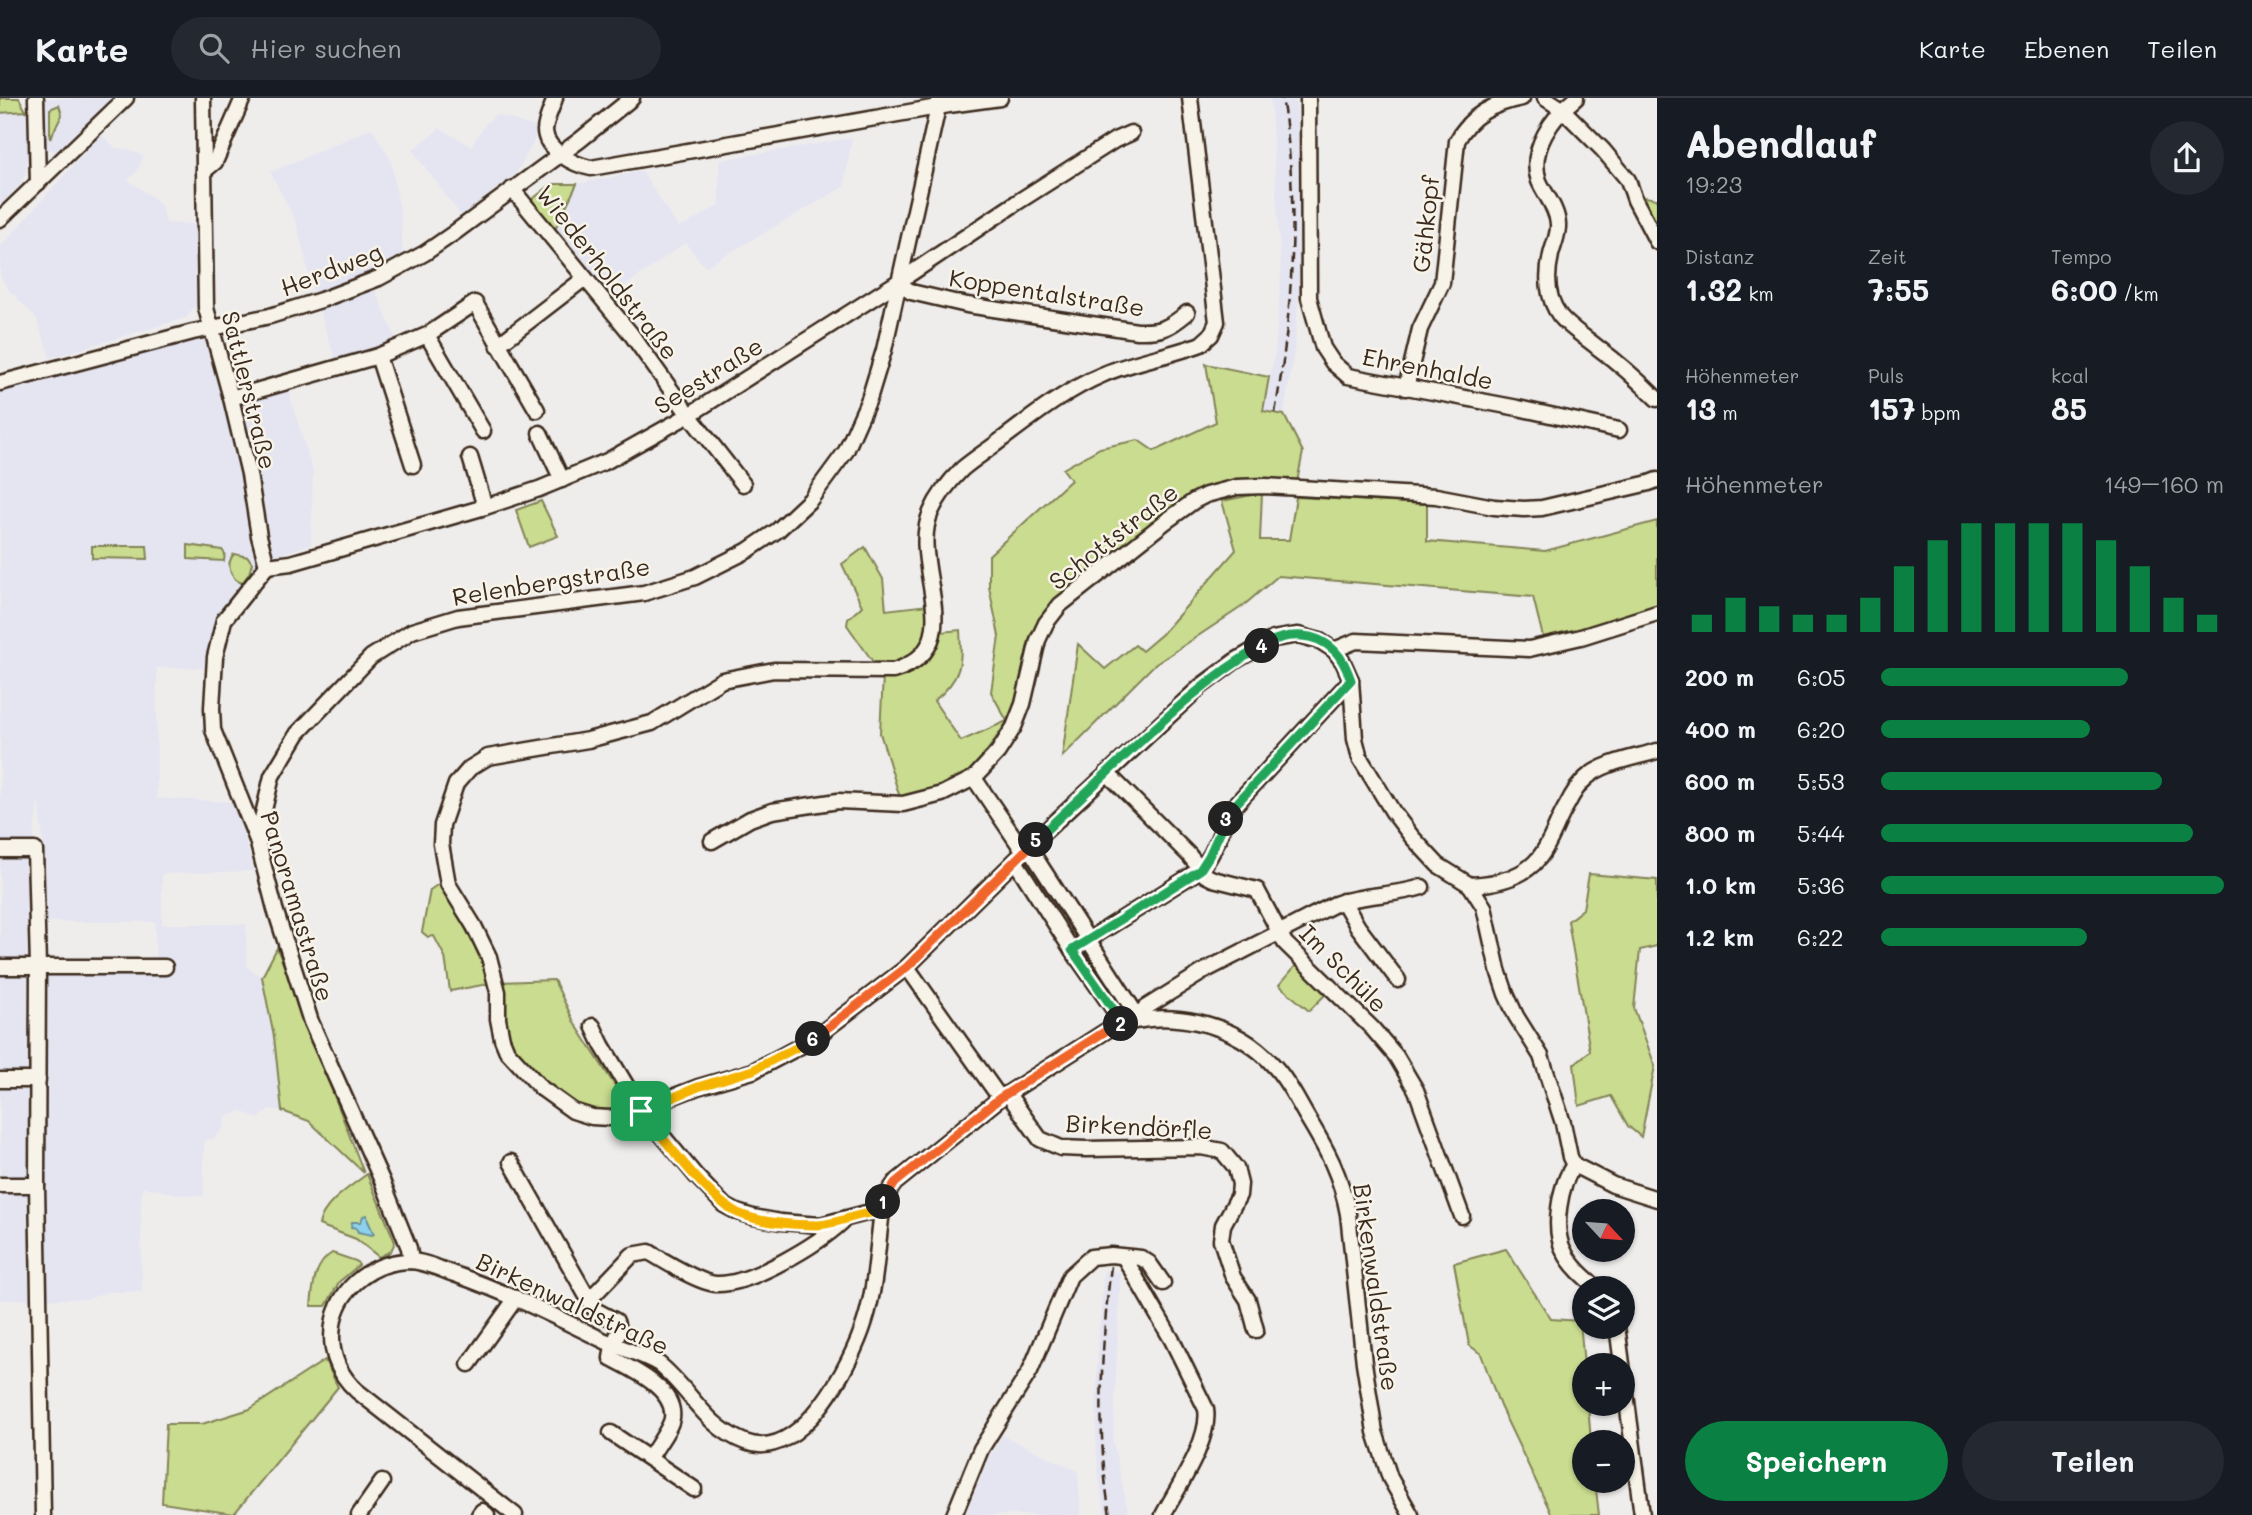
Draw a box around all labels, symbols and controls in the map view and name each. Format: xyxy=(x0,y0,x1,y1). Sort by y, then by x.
search box xyxy=(171,17,661,80)
text: Karte xyxy=(35,27,129,70)
icon: search xyxy=(195,29,233,67)
text: Hier suchen xyxy=(251,31,402,65)
text: Karte xyxy=(1919,33,1986,64)
text: Ebenen xyxy=(2024,33,2109,64)
text: Teilen xyxy=(2147,33,2217,64)
text: Abendlauf xyxy=(1685,118,1876,168)
button: share xyxy=(2150,121,2224,195)
text: 19:23 xyxy=(1685,169,1742,199)
street label: Gähkopf xyxy=(1404,173,1446,274)
street label: Wiederholdstraße xyxy=(530,178,686,366)
street label: Herdweg xyxy=(276,235,386,303)
text: Distanz xyxy=(1685,244,1754,269)
text: Zeit xyxy=(1868,244,1907,269)
text: Tempo xyxy=(2051,244,2111,269)
street label: Koppentalstraße xyxy=(947,261,1147,323)
text: 1.32 xyxy=(1685,269,1742,309)
text: 7:55 xyxy=(1868,269,1929,309)
text: 6:00 xyxy=(2051,269,2117,309)
text: km xyxy=(1742,281,1774,306)
text: /km xyxy=(2117,281,2159,306)
street label: Sattlerstraße xyxy=(215,308,285,472)
street label: Seestraße xyxy=(648,329,768,421)
street label: Ehrenhalde xyxy=(1360,340,1496,396)
text: Höhenmeter xyxy=(1685,363,1799,388)
text: Puls xyxy=(1868,363,1904,388)
text: kcal xyxy=(2051,363,2089,388)
text: 13 xyxy=(1685,388,1716,428)
text: 157 xyxy=(1868,388,1916,428)
text: 85 xyxy=(2051,388,2087,428)
text: m xyxy=(1716,400,1738,425)
text: bpm xyxy=(1916,400,1961,425)
text: Höhenmeter xyxy=(1685,469,1823,499)
text: 149–160 m xyxy=(2104,469,2224,499)
street label: Schottstraße xyxy=(1042,476,1184,596)
street label: Relenbergstraße xyxy=(450,550,652,612)
pin: 4 xyxy=(1244,628,1280,664)
text: 4 xyxy=(1255,633,1268,658)
text: 200 m xyxy=(1685,662,1754,692)
text: 6:05 xyxy=(1797,662,1846,692)
text: 400 m xyxy=(1685,714,1756,744)
text: 6:20 xyxy=(1797,714,1845,744)
text: 600 m xyxy=(1685,766,1755,796)
text: 5:53 xyxy=(1797,766,1844,796)
pin: 3 xyxy=(1208,802,1244,836)
text: 3 xyxy=(1220,806,1231,831)
street label: Panoramastraße xyxy=(254,807,342,1005)
text: 800 m xyxy=(1685,818,1755,848)
text: 5:44 xyxy=(1797,818,1845,848)
pin: 5 xyxy=(1018,822,1054,858)
text: 5 xyxy=(1030,827,1041,852)
text: 1.0 km xyxy=(1685,870,1756,900)
text: 5:36 xyxy=(1797,870,1845,900)
street label: Im Schüle xyxy=(1293,917,1395,1019)
text: 1.2 km xyxy=(1685,922,1754,952)
text: 6:22 xyxy=(1797,922,1844,952)
pin: 2 xyxy=(1104,1006,1138,1042)
text: 2 xyxy=(1115,1011,1126,1036)
pin: 6 xyxy=(796,1021,830,1056)
text: 6 xyxy=(807,1026,818,1051)
pin xyxy=(611,1081,671,1141)
icon: arrive xyxy=(622,1092,660,1130)
street label: Birkendörfle xyxy=(1065,1107,1213,1145)
street label: Birkenwaldstraße xyxy=(1347,1181,1407,1393)
pin: 1 xyxy=(866,1184,900,1220)
text: 1 xyxy=(878,1189,887,1214)
north arrow xyxy=(1572,1199,1634,1262)
map controls xyxy=(1572,1199,1635,1493)
street label: Birkenwaldstraße xyxy=(472,1245,674,1361)
button: layers xyxy=(1572,1276,1635,1339)
button: + xyxy=(1572,1353,1635,1416)
button: Speichern xyxy=(1685,1421,1948,1501)
button: Teilen xyxy=(1962,1421,2224,1501)
button: − xyxy=(1572,1430,1635,1493)

